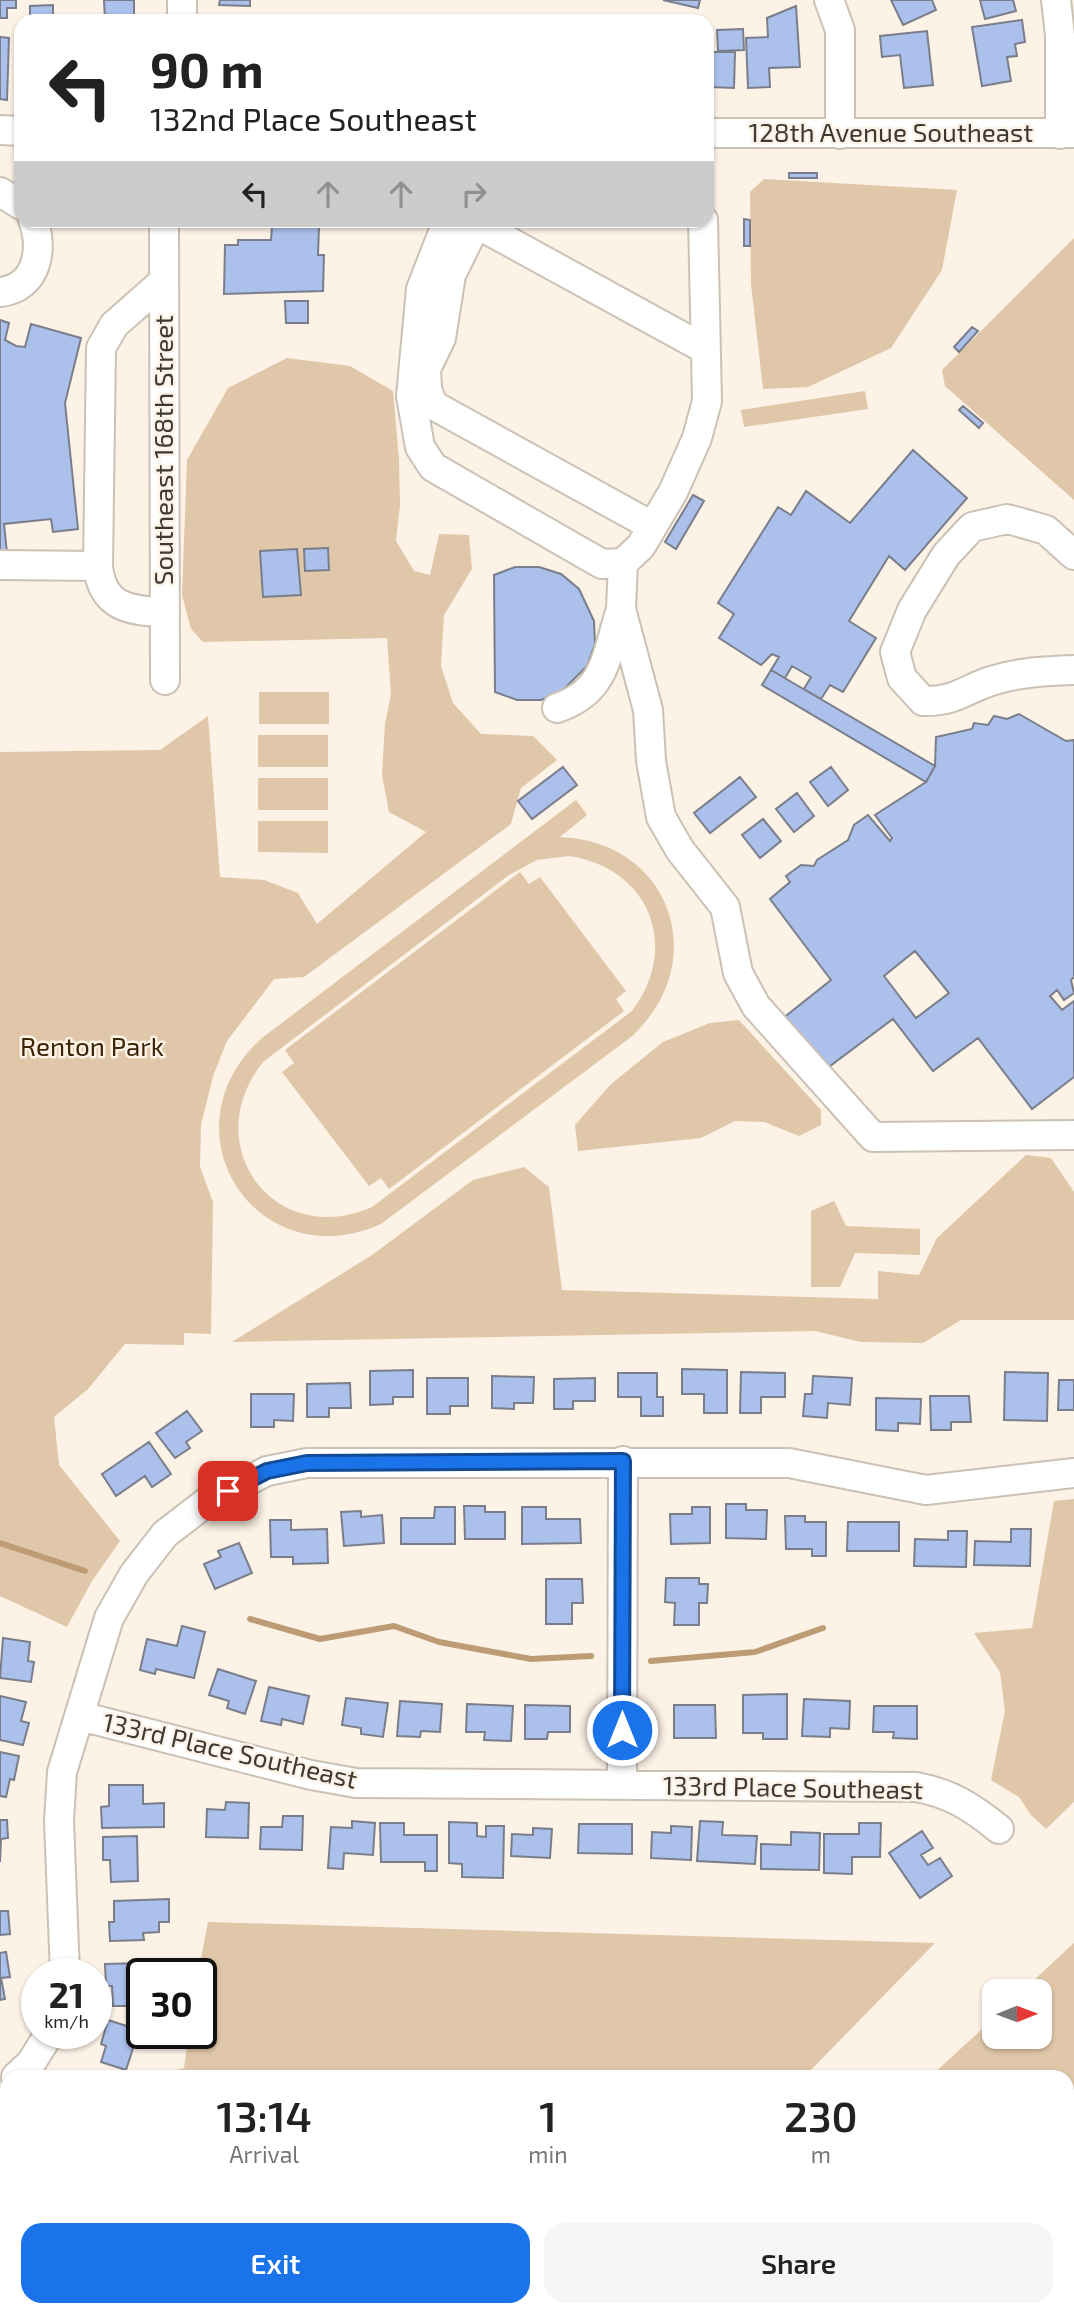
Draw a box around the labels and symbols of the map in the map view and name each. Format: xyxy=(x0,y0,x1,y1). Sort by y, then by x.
street label: 128th Avenue Southeast xyxy=(749,116,1033,147)
street label: Southeast 168th Street xyxy=(147,315,178,585)
park label: Renton Park xyxy=(20,1030,164,1061)
pin xyxy=(198,1461,258,1521)
position arrow xyxy=(585,1693,659,1767)
street label: 133rd Place Southeast xyxy=(100,1705,361,1794)
street label: 133rd Place Southeast xyxy=(663,1769,923,1804)
speed limit sign: 30 xyxy=(126,1958,217,2049)
north arrow xyxy=(982,1979,1052,2049)

